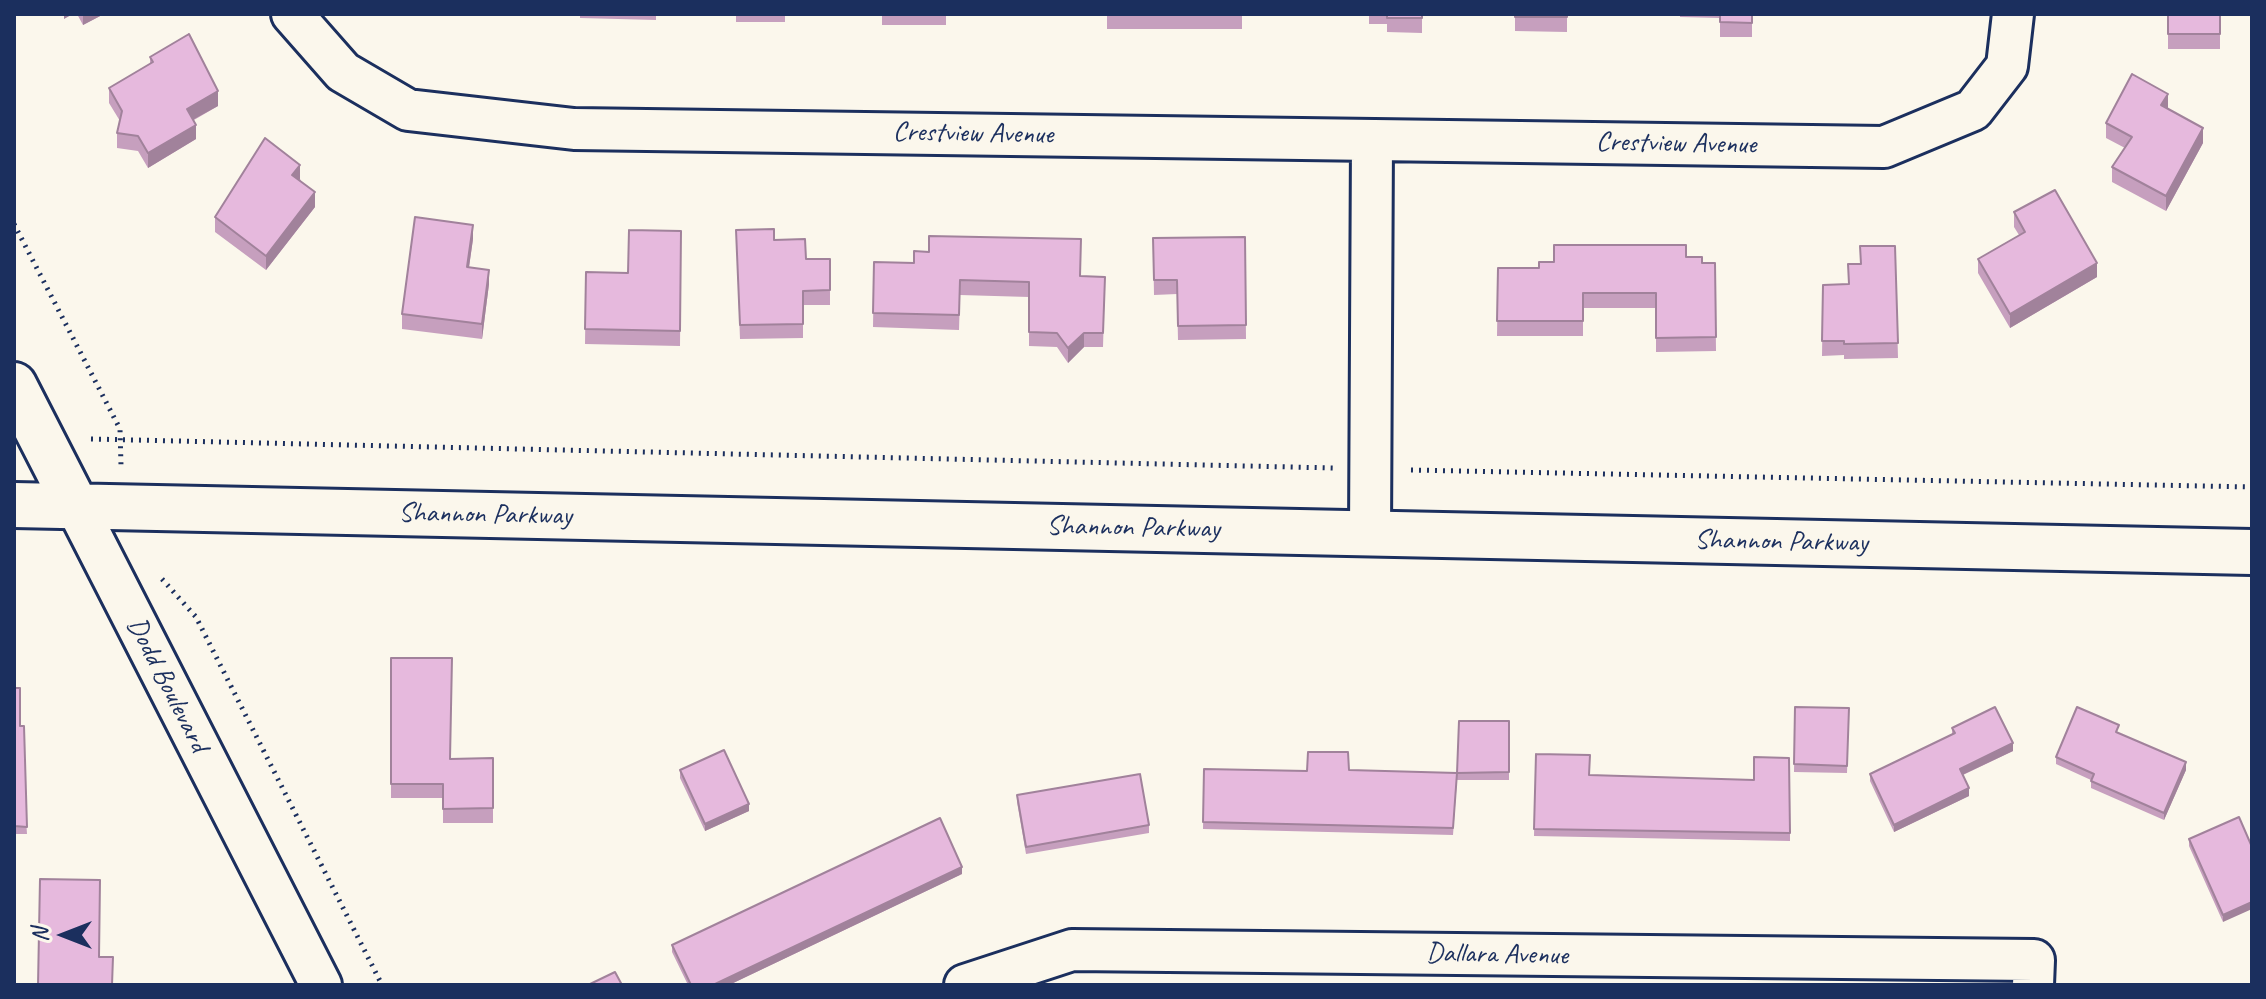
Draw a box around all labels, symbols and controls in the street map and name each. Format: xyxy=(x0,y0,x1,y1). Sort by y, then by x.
street label: Crestview Avenue xyxy=(893,116,1053,152)
street label: Crestview Avenue xyxy=(1596,126,1756,162)
street label: Shannon Parkway xyxy=(398,497,572,533)
street label: Shannon Parkway xyxy=(1046,510,1220,546)
street label: Shannon Parkway xyxy=(1694,524,1868,560)
street label: Dodd Boulevard xyxy=(119,612,215,758)
north arrow xyxy=(24,895,104,975)
text: N xyxy=(26,928,54,942)
street label: Dallara Avenue xyxy=(1426,937,1568,973)

